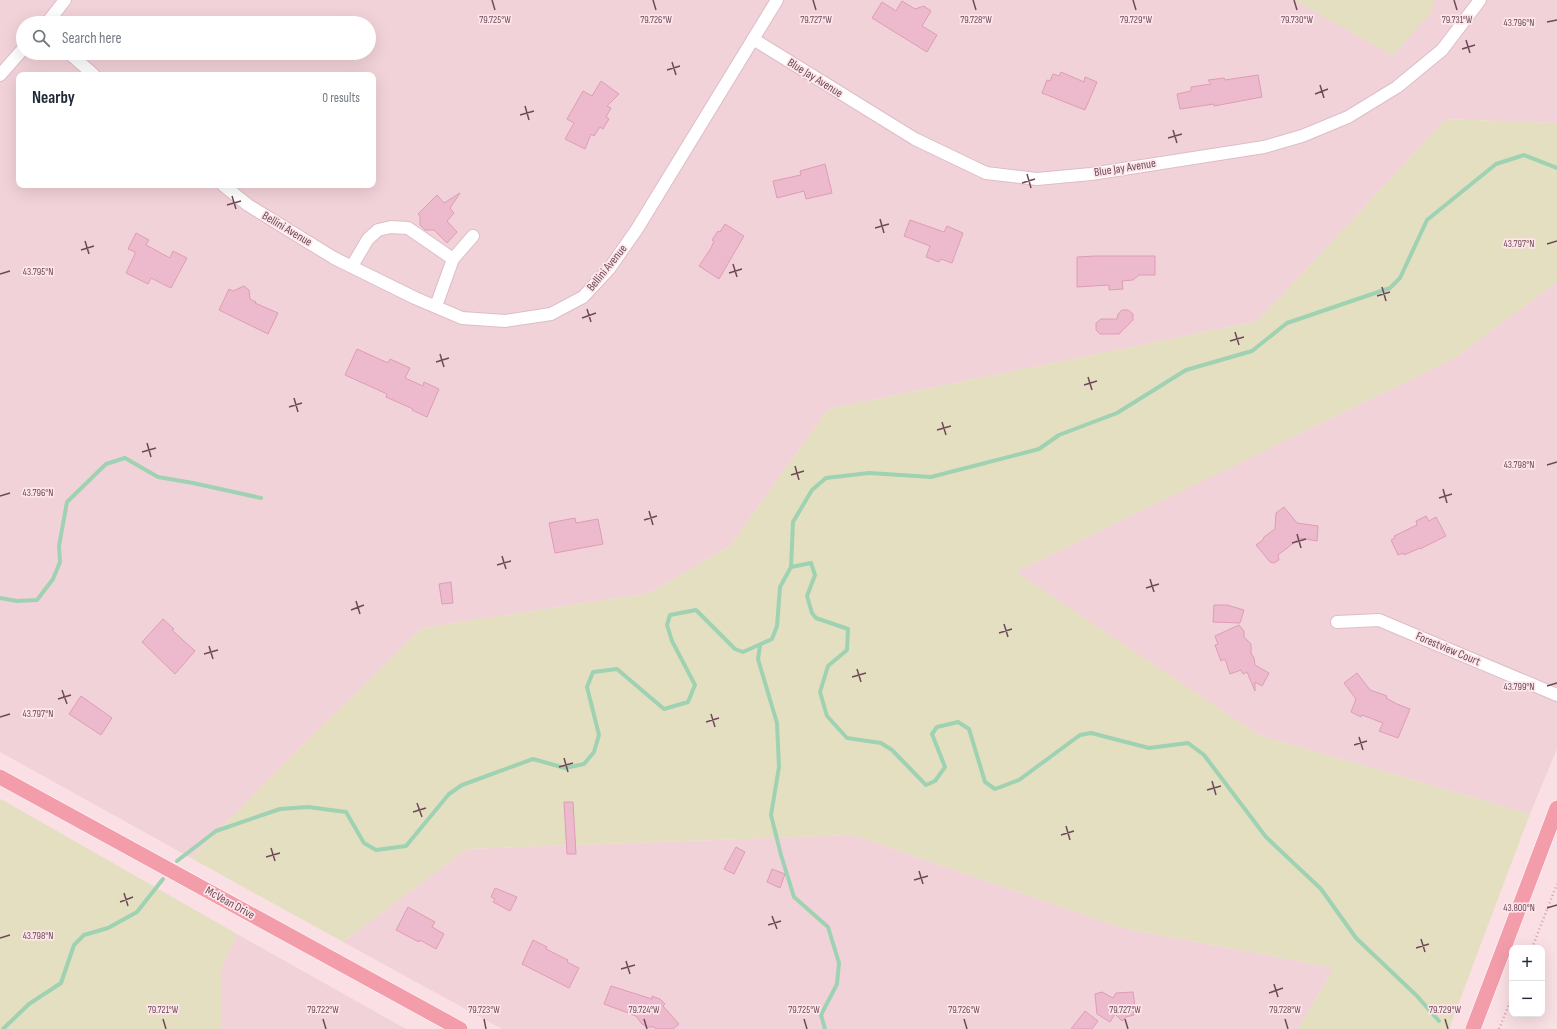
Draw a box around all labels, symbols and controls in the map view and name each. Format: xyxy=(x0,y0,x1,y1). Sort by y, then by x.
text: 79.725°W xyxy=(479,14,511,26)
text: 79.726°W xyxy=(640,14,672,26)
text: 79.727°W xyxy=(800,14,832,26)
text: 79.728°W xyxy=(960,14,992,26)
text: 79.729°W xyxy=(1120,14,1152,26)
text: 79.730°W xyxy=(1281,14,1313,26)
text: 79.731°W xyxy=(1442,14,1473,26)
search box xyxy=(16,16,376,60)
text: 43.796°N xyxy=(1504,17,1534,29)
icon: search xyxy=(30,27,52,49)
text: Search here xyxy=(62,29,122,48)
street label: Blue Jay Avenue xyxy=(785,55,845,101)
text: Nearby xyxy=(32,88,75,108)
text: 0 results xyxy=(322,90,360,106)
street label: Blue Jay Avenue xyxy=(1093,156,1157,180)
street label: Bellini Avenue xyxy=(259,208,315,250)
text: 43.797°N xyxy=(1504,238,1534,250)
street label: Bellini Avenue xyxy=(584,241,630,294)
text: 43.795°N xyxy=(23,266,53,278)
text: 43.798°N xyxy=(1504,459,1534,471)
text: 43.796°N xyxy=(23,487,53,499)
street label: Forestview Court xyxy=(1413,629,1483,669)
text: 43.799°N xyxy=(1504,681,1534,693)
text: 43.797°N xyxy=(23,708,53,720)
street label: McVean Drive xyxy=(203,883,258,923)
text: 43.800°N xyxy=(1503,902,1535,914)
text: 43.798°N xyxy=(23,930,53,942)
map controls xyxy=(1509,945,1545,1017)
button: + xyxy=(1509,945,1545,981)
button: − xyxy=(1509,981,1545,1017)
text: 79.721°W xyxy=(148,1004,179,1016)
text: 79.722°W xyxy=(307,1004,339,1016)
text: 79.723°W xyxy=(468,1004,500,1016)
text: 79.724°W xyxy=(628,1004,660,1016)
text: 79.725°W xyxy=(788,1004,820,1016)
text: 79.726°W xyxy=(948,1004,980,1016)
text: 79.727°W xyxy=(1109,1004,1141,1016)
text: 79.728°W xyxy=(1269,1004,1301,1016)
text: 79.729°W xyxy=(1429,1004,1461,1016)

